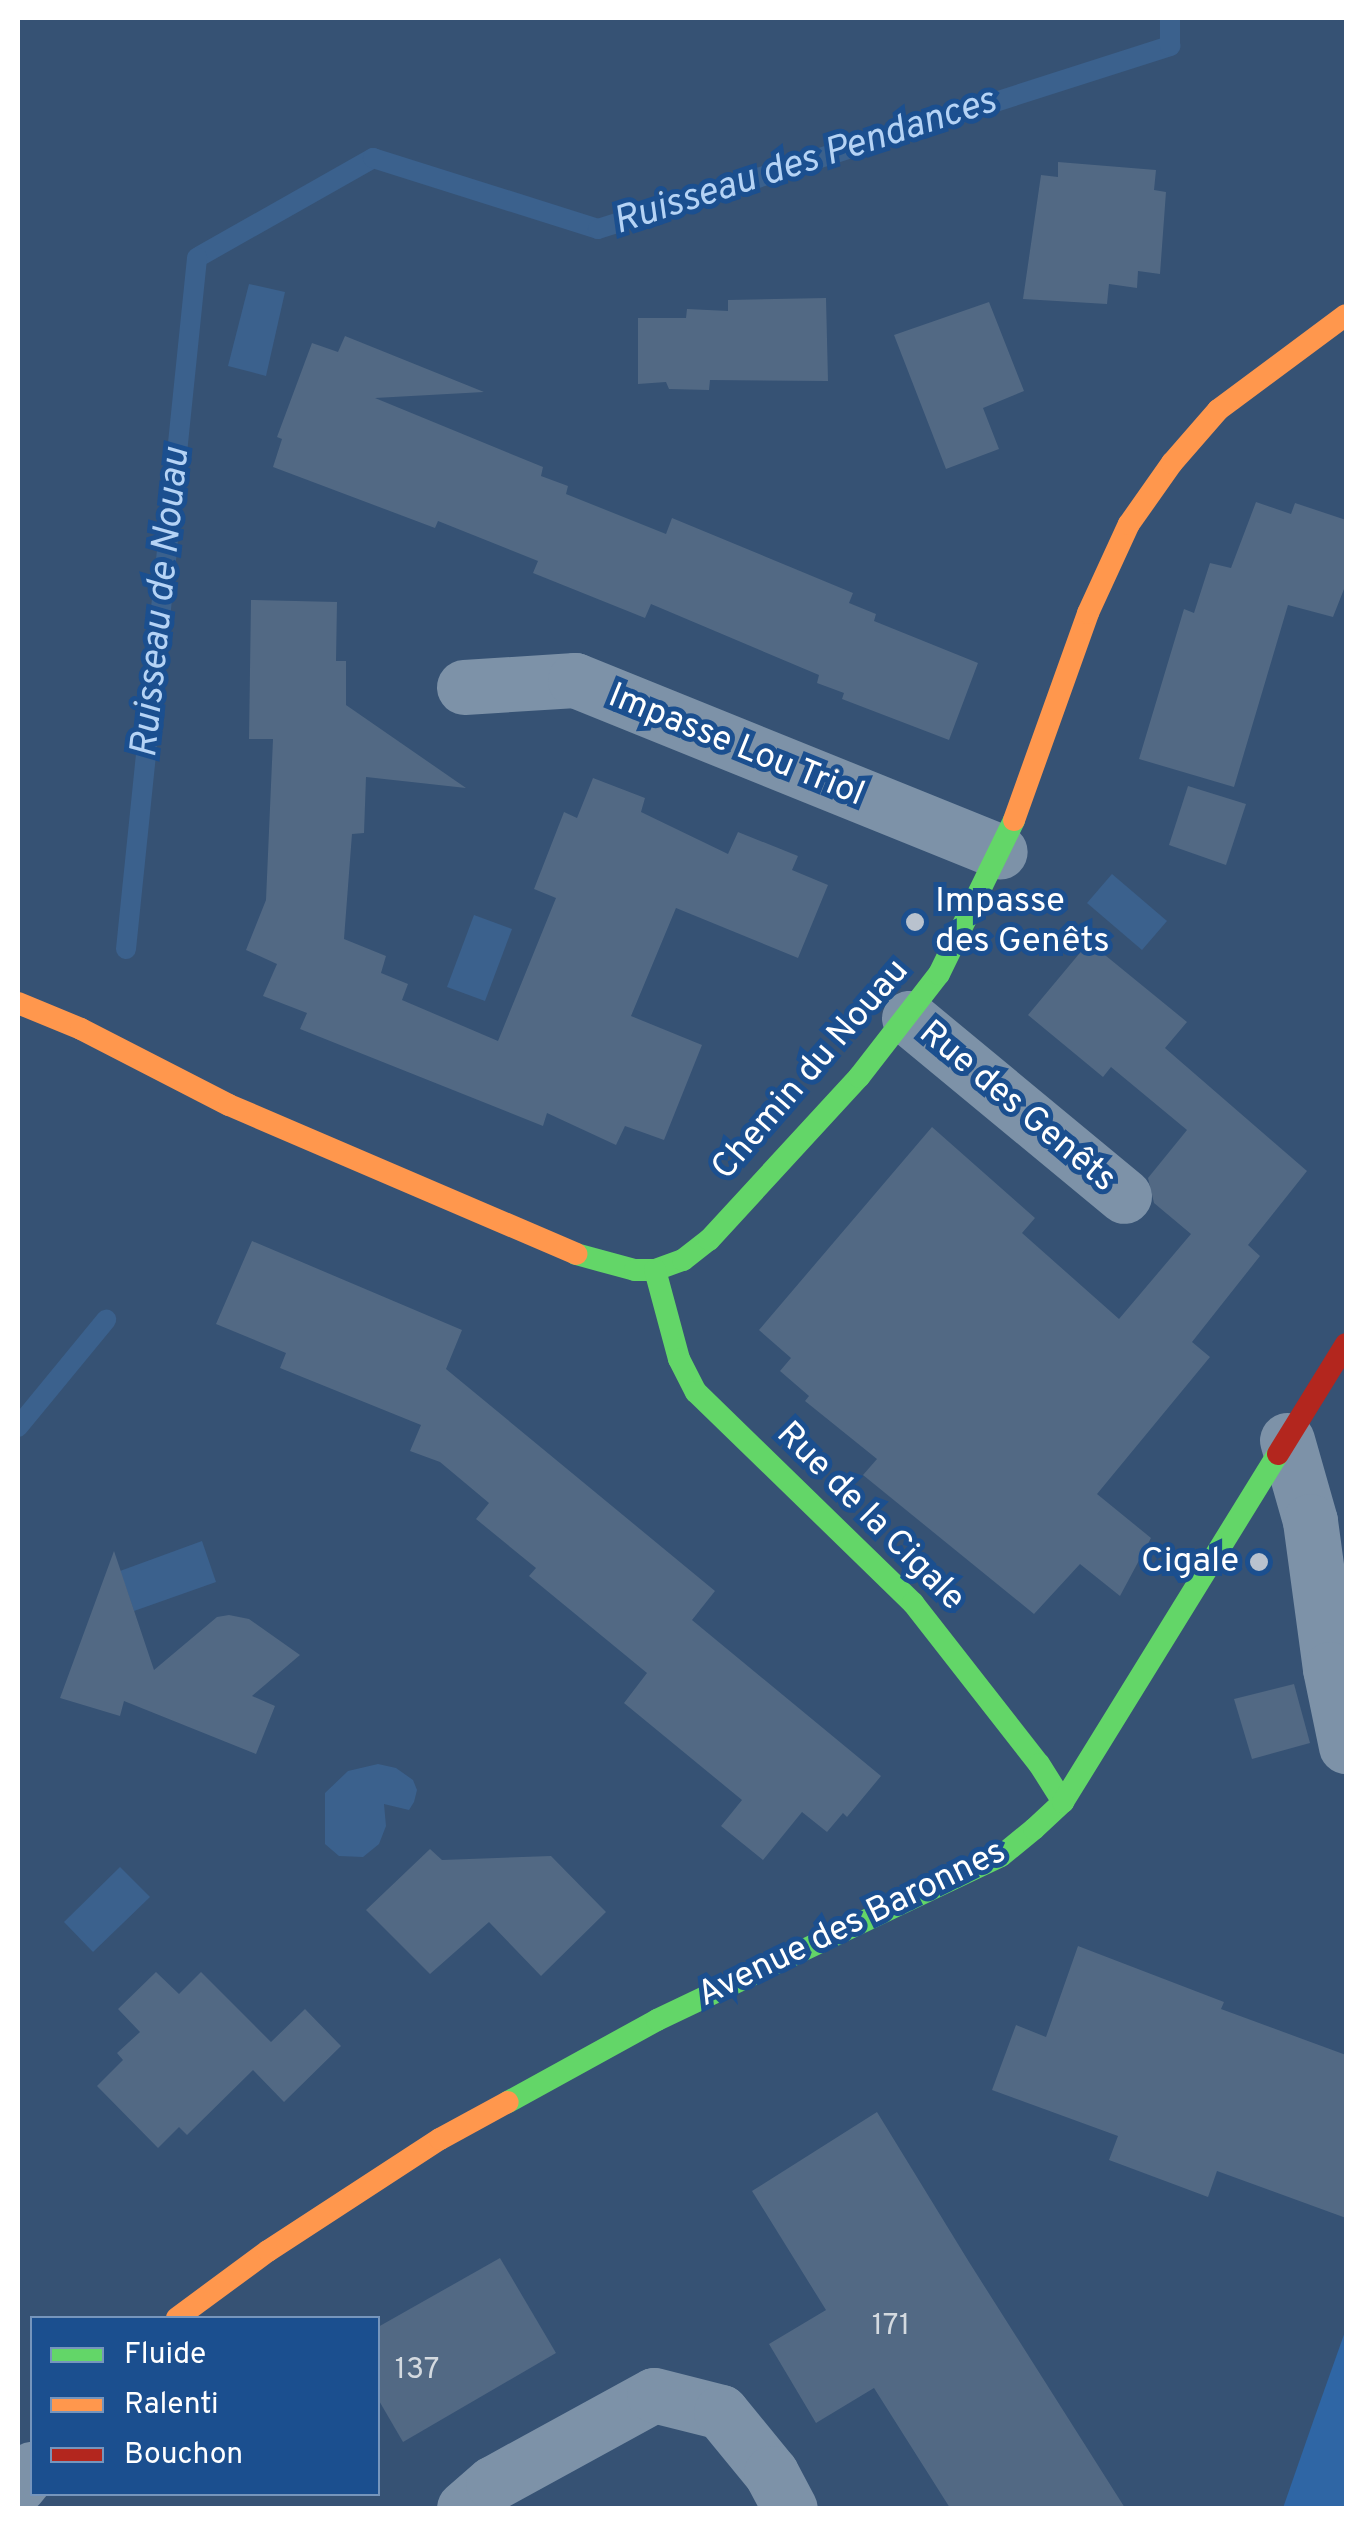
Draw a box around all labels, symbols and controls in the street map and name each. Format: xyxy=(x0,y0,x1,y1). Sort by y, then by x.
water label: Ruisseau des Pendances xyxy=(608,80,1002,246)
water label: Ruisseau de Nouau xyxy=(123,446,201,760)
street label: Impasse Lou Triol xyxy=(601,675,871,817)
place label: Impasse des Genêts xyxy=(935,881,1110,963)
marker: Impasse des Genêts xyxy=(904,911,926,933)
street label: Chemin du Nouau xyxy=(704,951,918,1189)
street label: Rue des Genêts xyxy=(910,1012,1124,1202)
street label: Rue de la Cigale xyxy=(767,1414,973,1620)
place label: Cigale xyxy=(1141,1541,1239,1583)
marker: Cigale xyxy=(1248,1551,1270,1573)
street label: Avenue des Baronnes xyxy=(691,1831,1013,2017)
house number: 171 xyxy=(872,2309,910,2345)
legend xyxy=(30,2316,380,2496)
text: Fluide xyxy=(124,2337,206,2374)
house number: 137 xyxy=(395,2353,439,2389)
text: Ralenti xyxy=(124,2387,219,2424)
text: Bouchon xyxy=(124,2437,243,2474)

